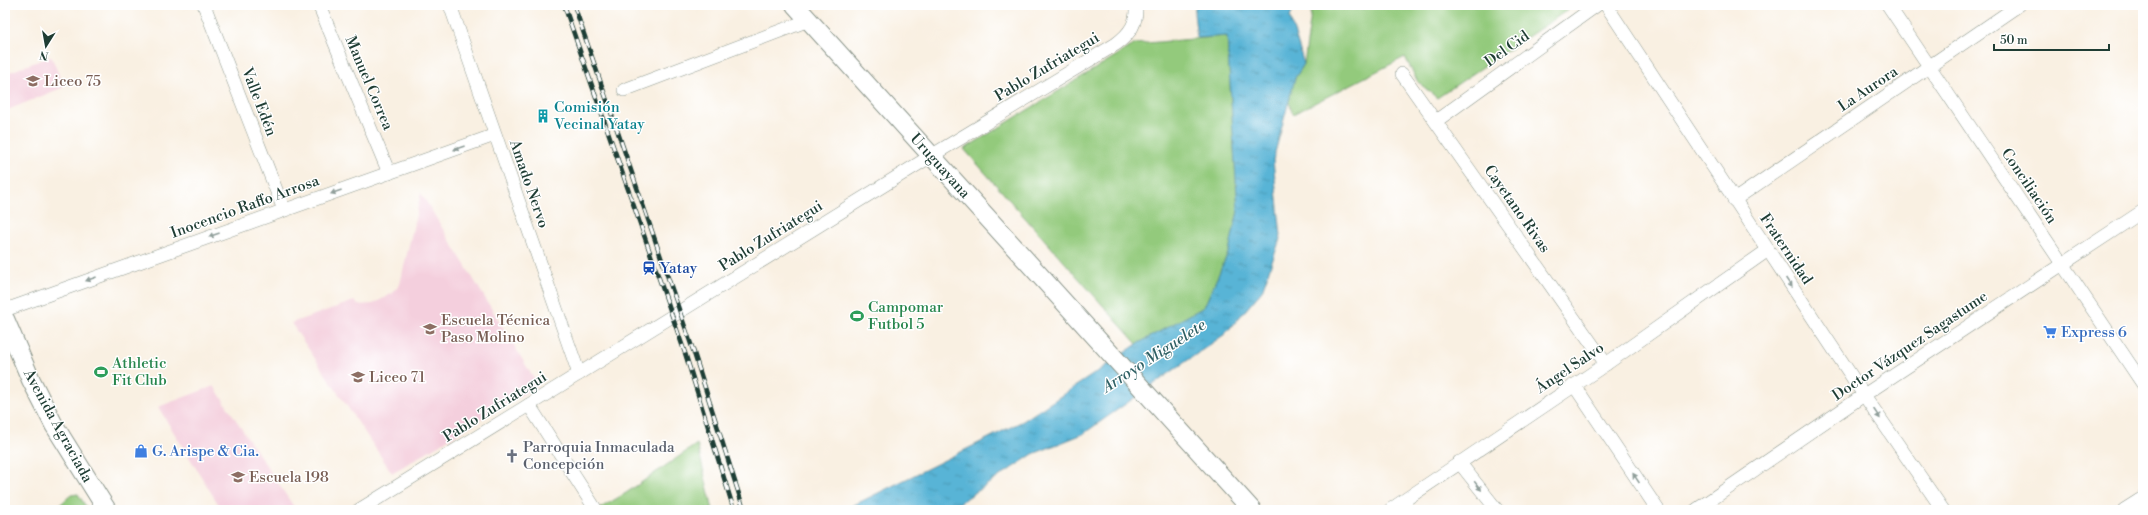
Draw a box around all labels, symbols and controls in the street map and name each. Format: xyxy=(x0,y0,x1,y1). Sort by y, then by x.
north arrow xyxy=(26,26,66,66)
street label: Del Cid xyxy=(1481,26,1534,71)
scale bar xyxy=(1994,26,2109,52)
street label: Pablo Zufriategui xyxy=(991,28,1103,106)
street label: Manuel Correa xyxy=(341,33,398,133)
text: 50 m xyxy=(2000,33,2028,48)
text: N xyxy=(38,47,50,63)
street label: La Aurora xyxy=(1834,62,1902,116)
street label: Valle Edén xyxy=(237,64,281,139)
place label: Liceo 75 xyxy=(44,72,101,91)
school or university icon: Liceo 75 xyxy=(25,73,41,89)
place label: Comisión Vecinal Yatay xyxy=(553,98,645,134)
building icon: Comisión Vecinal Yatay xyxy=(535,108,551,124)
street label: Uruguayana xyxy=(906,129,975,203)
street label: Amado Nervo xyxy=(505,136,553,231)
one-way arrow xyxy=(452,145,464,151)
street label: Conciliación xyxy=(1997,145,2061,227)
street label: Cayetano Rivas xyxy=(1480,161,1554,257)
street label: Inocencio Raffo Arrosa xyxy=(168,171,322,243)
one-way arrow xyxy=(330,189,342,195)
street label: Pablo Zufriategui xyxy=(716,196,826,276)
street label: Fraternidad xyxy=(1755,210,1817,289)
one-way arrow xyxy=(207,233,219,239)
place label: Yatay xyxy=(659,259,698,278)
station icon: Yatay xyxy=(641,260,657,276)
one-way arrow xyxy=(85,276,97,282)
one-way arrow xyxy=(1786,277,1793,289)
street label: Doctor Vázquez Sagastume xyxy=(1829,287,1991,405)
place label: Campomar Futbol 5 xyxy=(868,298,944,334)
sports icon: Campomar Futbol 5 xyxy=(849,308,865,324)
place label: Escuela Técnica Paso Molino xyxy=(441,311,551,347)
water label: Arroyo Miguelete xyxy=(1097,315,1210,398)
school or university icon: Escuela Técnica Paso Molino xyxy=(422,321,438,337)
place label: Express 6 xyxy=(2061,323,2127,342)
supermarket icon: Express 6 xyxy=(2042,324,2058,340)
street label: Ángel Salvo xyxy=(1531,337,1608,398)
place label: Athletic Fit Club xyxy=(111,354,167,390)
sports icon: Athletic Fit Club xyxy=(93,364,109,380)
street label: Avenida Agraciada xyxy=(19,365,97,486)
street label: Pablo Zufriategui xyxy=(440,367,550,447)
place label: Liceo 71 xyxy=(369,368,426,387)
school or university icon: Liceo 71 xyxy=(350,369,366,385)
one-way arrow xyxy=(1873,409,1881,419)
place label: Parroquia Inmaculada Concepción xyxy=(523,438,675,474)
place label: G. Arispe & Cia. xyxy=(152,442,259,461)
shop icon: G. Arispe & Cia. xyxy=(133,443,149,459)
church icon: Parroquia Inmaculada Concepción xyxy=(504,448,520,464)
place label: Escuela 198 xyxy=(249,468,329,487)
school or university icon: Escuela 198 xyxy=(230,469,246,485)
one-way arrow xyxy=(1632,472,1640,483)
one-way arrow xyxy=(1474,481,1482,492)

